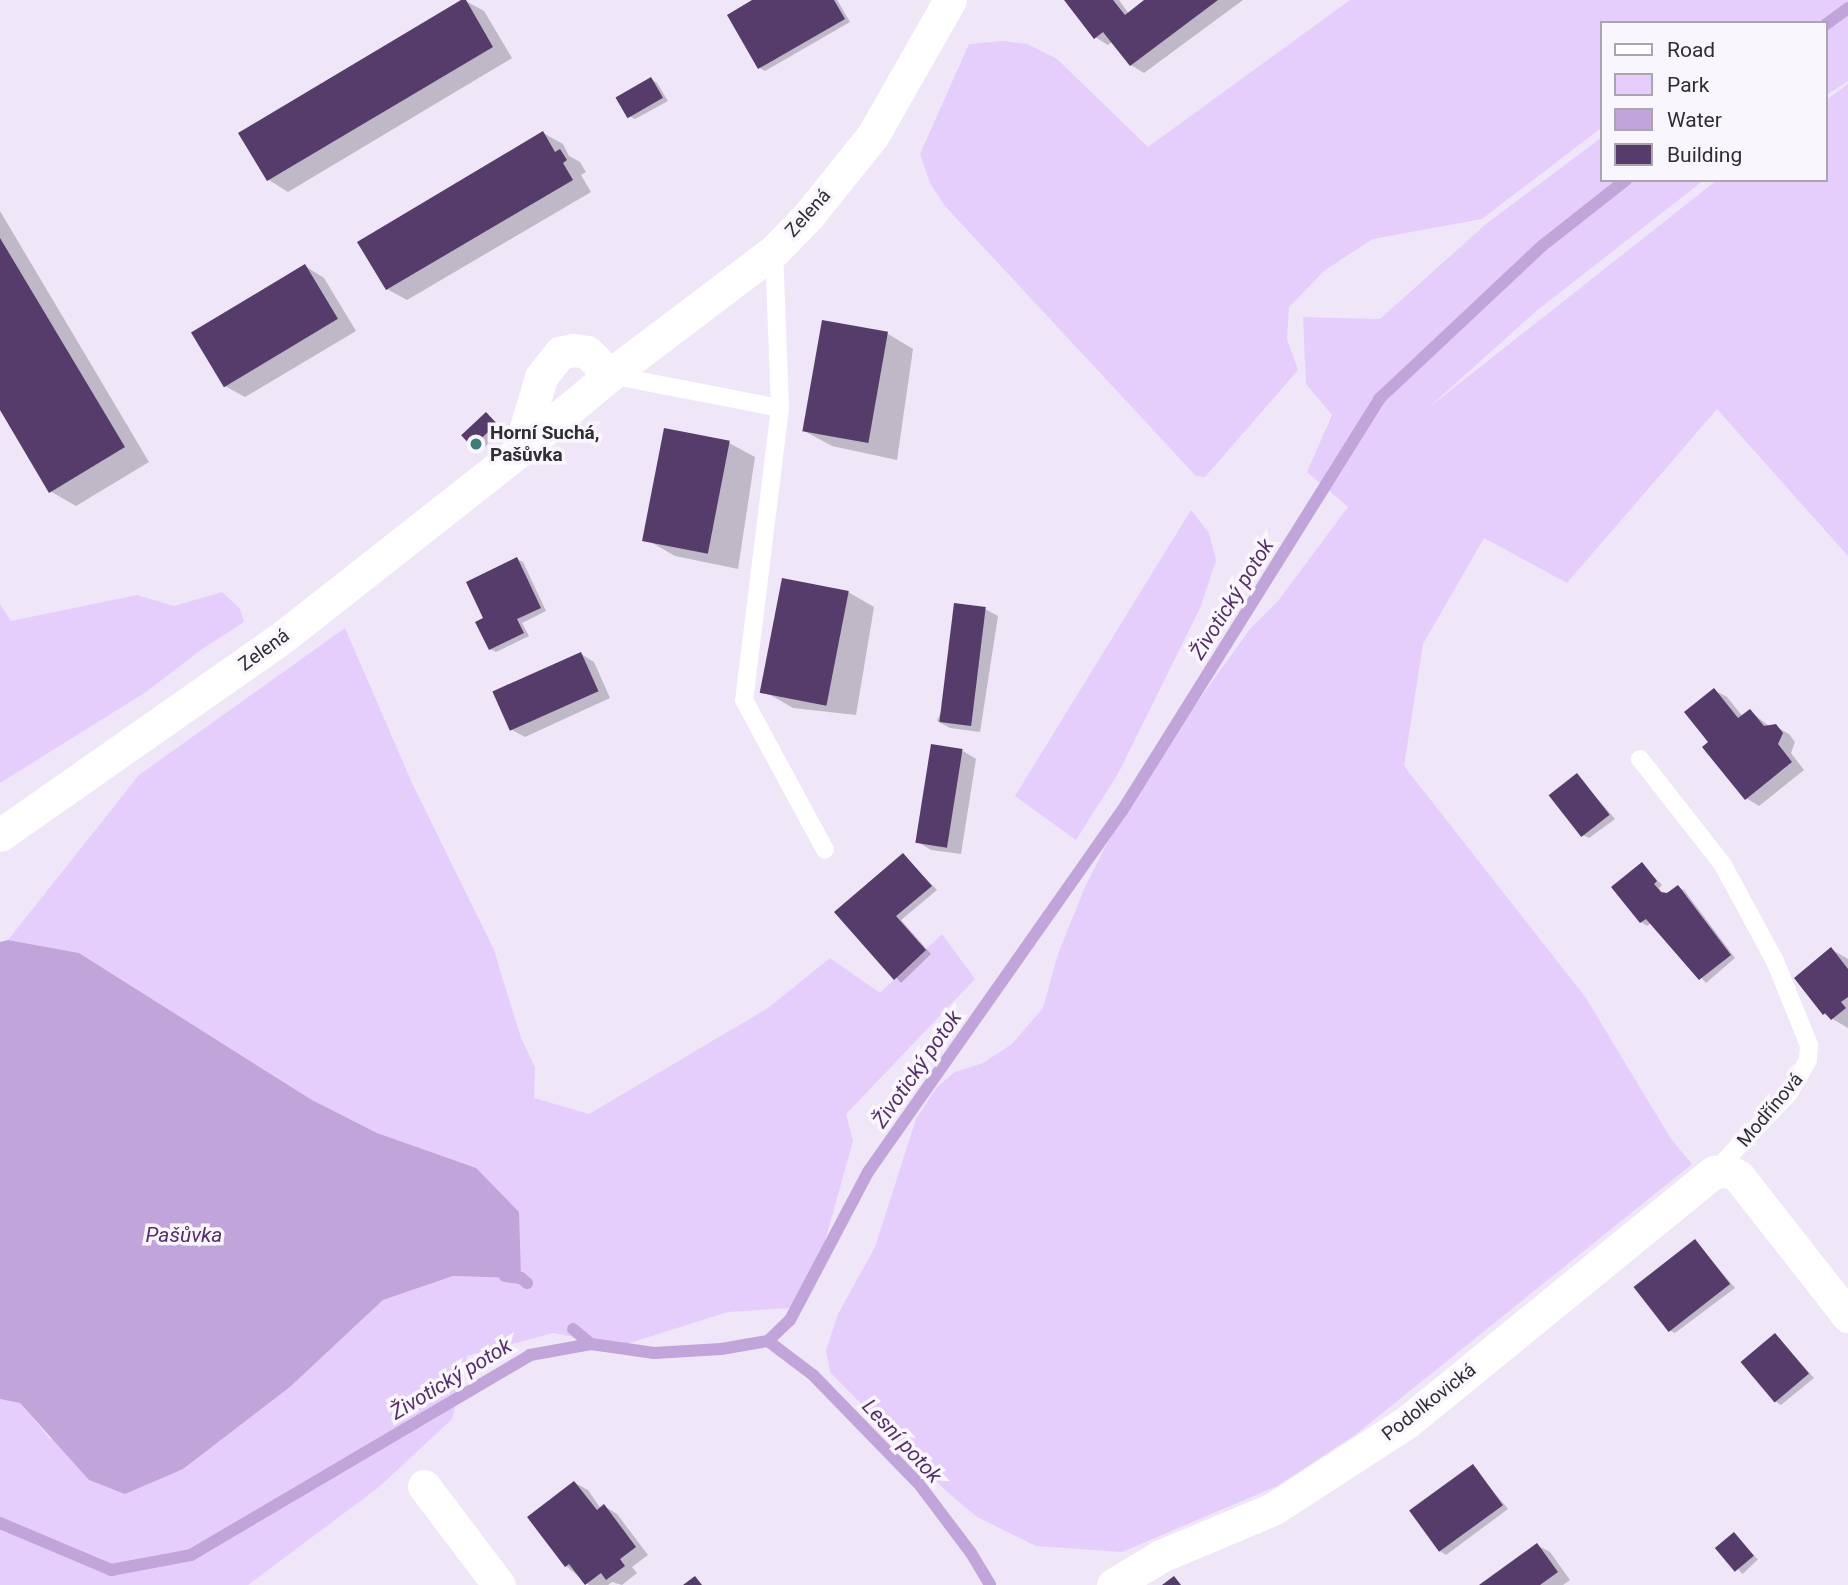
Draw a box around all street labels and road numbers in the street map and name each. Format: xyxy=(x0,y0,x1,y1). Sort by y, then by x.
street label: Zelená xyxy=(781,184,835,242)
street label: Zelená xyxy=(234,624,294,676)
street label: Modřínová xyxy=(1732,1068,1808,1152)
street label: Podolkovická xyxy=(1377,1358,1481,1446)

